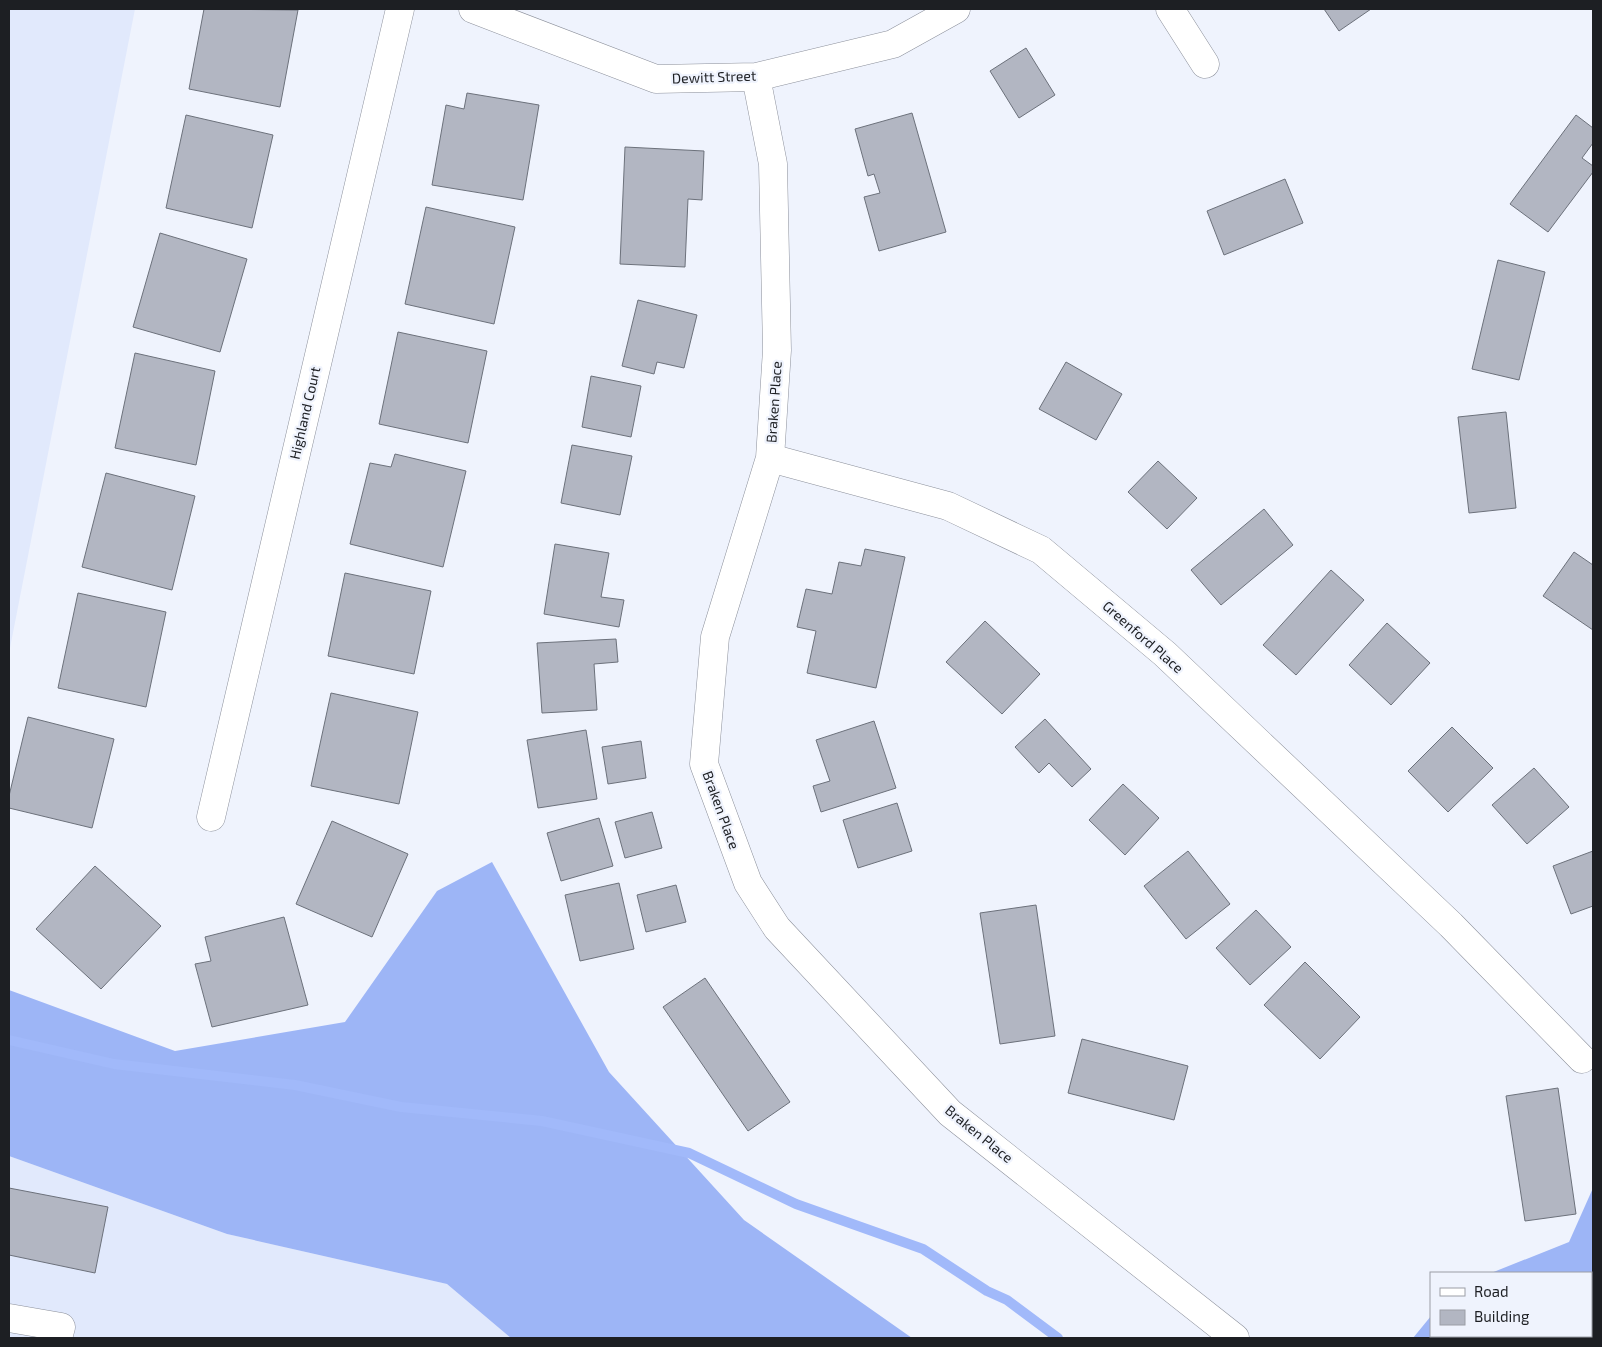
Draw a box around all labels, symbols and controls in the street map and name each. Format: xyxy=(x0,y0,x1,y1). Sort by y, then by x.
street label: Dewitt Street xyxy=(671,67,757,86)
street label: Braken Place xyxy=(762,360,785,443)
street label: Highland Court xyxy=(286,365,323,461)
street label: Greenford Place xyxy=(1099,597,1187,676)
street label: Braken Place xyxy=(699,768,743,851)
street label: Braken Place xyxy=(942,1101,1017,1166)
legend xyxy=(1430,1272,1592,1337)
text: Road xyxy=(1474,1282,1509,1300)
text: Building xyxy=(1474,1307,1530,1325)

